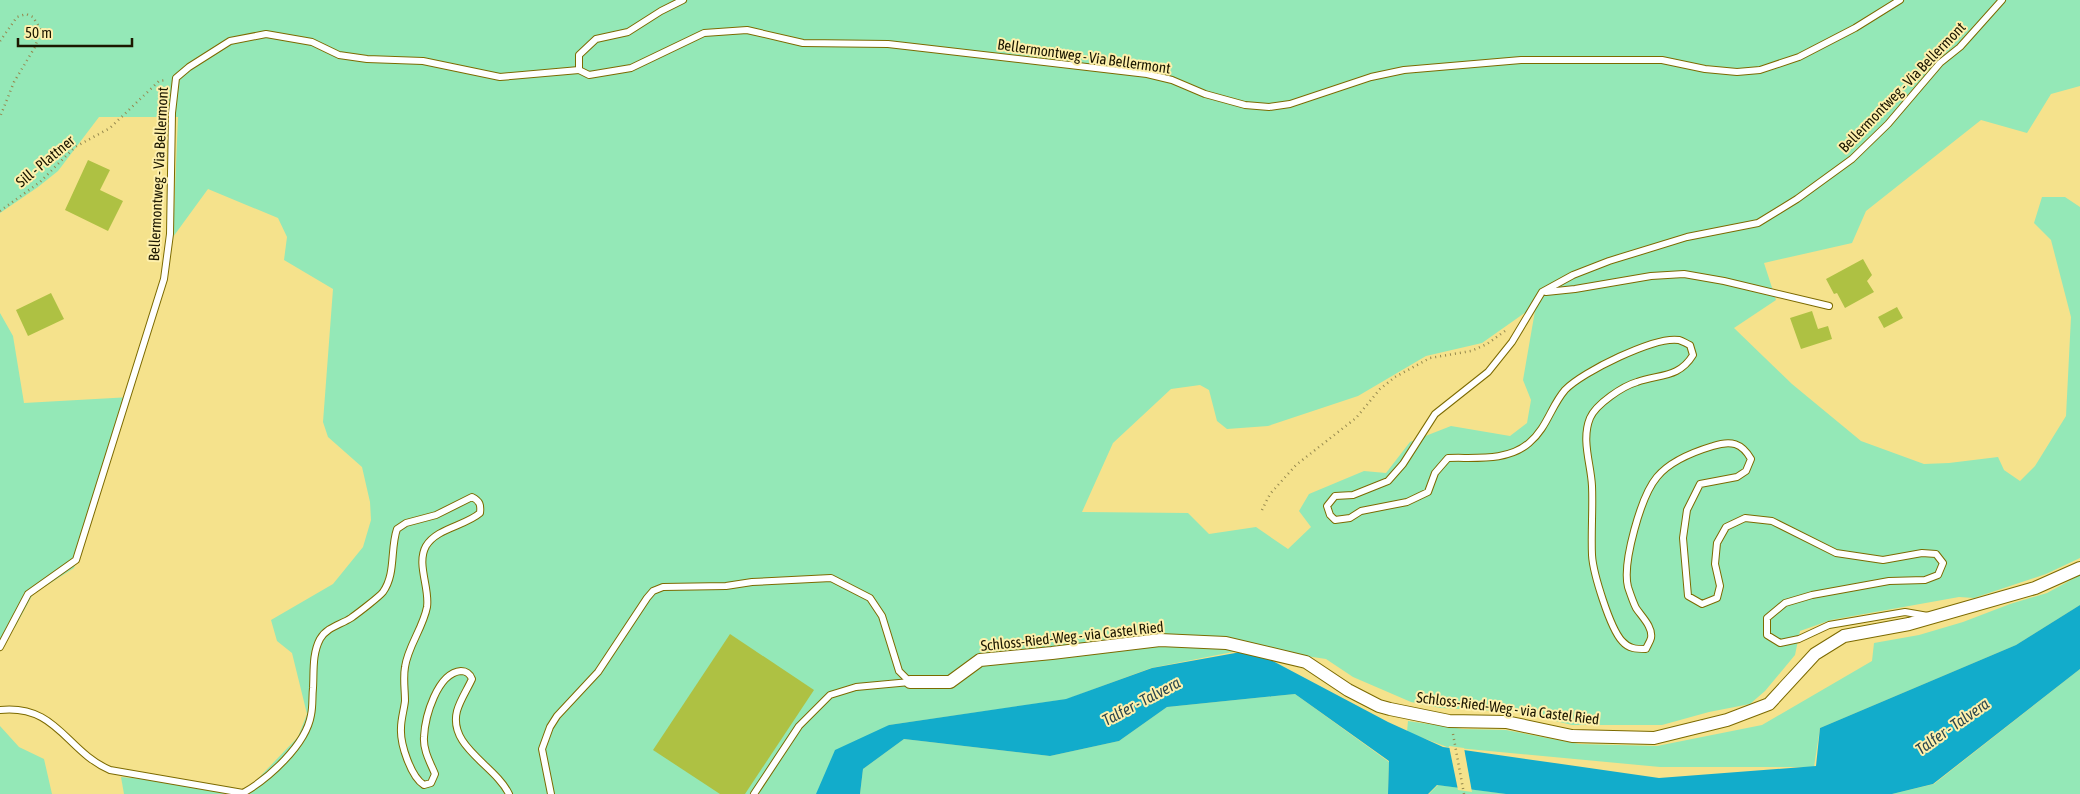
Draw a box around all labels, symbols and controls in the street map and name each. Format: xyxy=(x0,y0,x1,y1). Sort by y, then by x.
scale bar xyxy=(18,15,131,47)
street label: Bellermontweg - Via Bellermont xyxy=(1835,18,1969,156)
text: 50 m xyxy=(25,24,52,41)
street label: Bellermontweg - Via Bellermont xyxy=(996,35,1172,77)
street label: Bellermontweg - Via Bellermont xyxy=(145,86,171,262)
street label: Sill - Plattner xyxy=(12,131,78,190)
street label: Schloss-Ried-Weg - via Castel Ried xyxy=(980,618,1164,654)
water label: Talfer - Talvera xyxy=(1099,673,1183,729)
street label: Schloss-Ried-Weg - via Castel Ried xyxy=(1416,688,1600,728)
water label: Talfer - Talvera xyxy=(1912,694,1993,758)

